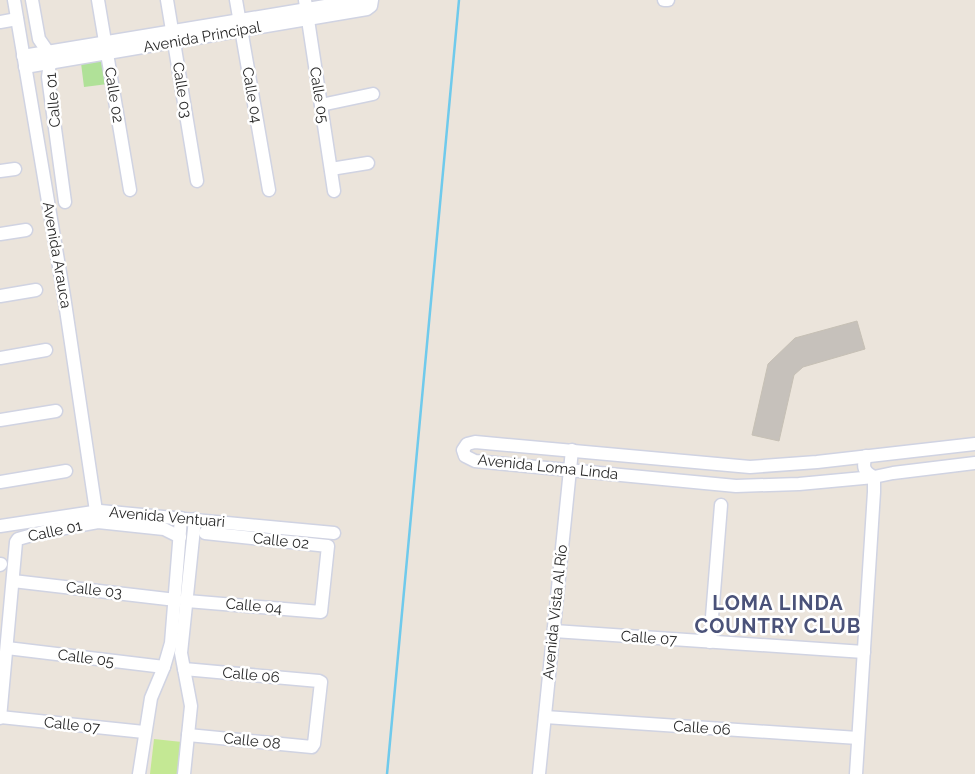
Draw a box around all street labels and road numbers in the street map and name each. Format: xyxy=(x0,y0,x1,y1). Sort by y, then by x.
street label: Avenida Principal xyxy=(142,18,263,56)
street label: Calle 03 xyxy=(169,61,195,119)
street label: Calle 02 xyxy=(101,66,127,124)
street label: Calle 04 xyxy=(238,66,266,124)
street label: Calle 05 xyxy=(306,66,332,124)
street label: Calle 01 xyxy=(42,71,64,128)
street label: Avenida Arauca xyxy=(39,200,75,310)
street label: Avenida Loma Linda xyxy=(477,451,619,483)
street label: Avenida Ventuari xyxy=(108,503,226,531)
street label: Calle 01 xyxy=(26,516,84,546)
street label: Calle 02 xyxy=(252,529,310,553)
street label: Avenida Vista Al Río xyxy=(539,543,571,680)
street label: Calle 03 xyxy=(65,578,123,602)
street label: Calle 04 xyxy=(225,595,283,617)
street label: Calle 07 xyxy=(620,627,678,649)
street label: Calle 05 xyxy=(57,646,115,670)
street label: Calle 06 xyxy=(222,664,280,686)
street label: Calle 07 xyxy=(43,713,101,737)
street label: Calle 06 xyxy=(673,717,731,739)
street label: Calle 08 xyxy=(223,729,282,753)

